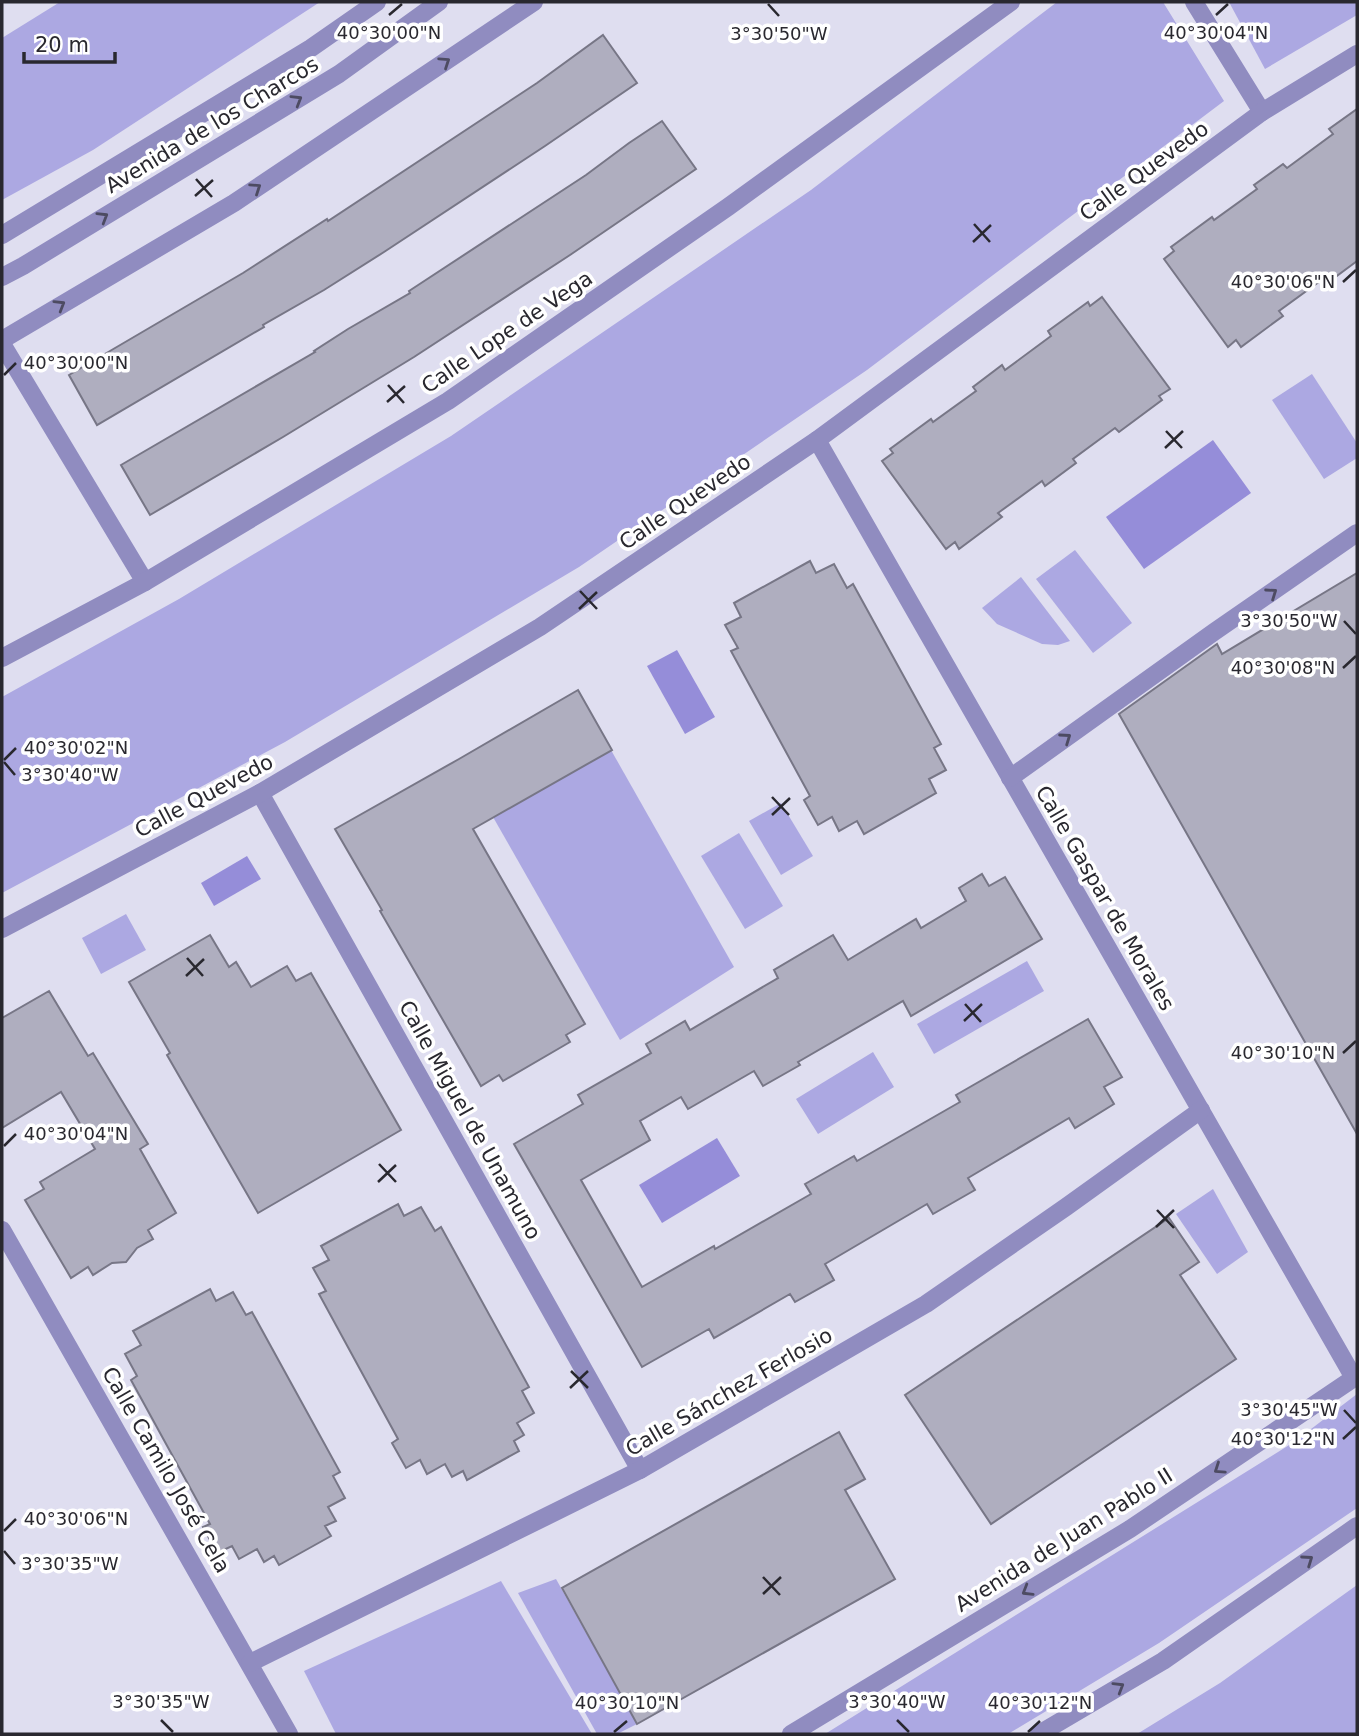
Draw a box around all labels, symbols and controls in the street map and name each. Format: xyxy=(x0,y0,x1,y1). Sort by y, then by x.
scale bar xyxy=(24,21,116,65)
text: 40°30'00"N xyxy=(337,22,441,43)
text: 40°30'04"N xyxy=(1164,22,1268,43)
text: 3°30'50"W xyxy=(730,23,828,44)
text: 20 m xyxy=(35,33,89,57)
street label: Avenida de los Charcos xyxy=(101,52,323,198)
one-way arrow xyxy=(437,58,450,70)
one-way arrow xyxy=(290,95,303,108)
street label: Calle Quevedo xyxy=(1075,116,1213,226)
one-way arrow xyxy=(248,184,261,197)
one-way arrow xyxy=(95,213,108,226)
street label: Calle Lope de Vega xyxy=(417,266,597,398)
text: 40°30'06"N xyxy=(1231,271,1335,292)
one-way arrow xyxy=(53,301,66,314)
text: 40°30'00"N xyxy=(24,352,128,373)
street label: Calle Quevedo xyxy=(615,449,755,555)
one-way arrow xyxy=(1264,588,1277,601)
text: 3°30'50"W xyxy=(1240,610,1338,631)
text: 40°30'08"N xyxy=(1231,657,1335,678)
one-way arrow xyxy=(1058,734,1071,746)
text: 40°30'02"N xyxy=(24,737,128,758)
street label: Calle Quevedo xyxy=(131,749,277,843)
text: 3°30'40"W xyxy=(21,764,119,785)
street label: Calle Gaspar de Morales xyxy=(1031,781,1179,1015)
street label: Calle Miguel de Unamuno xyxy=(394,996,546,1244)
text: 40°30'10"N xyxy=(1231,1042,1335,1063)
text: 40°30'04"N xyxy=(24,1123,128,1144)
street label: Calle Sánchez Ferlosio xyxy=(621,1323,837,1461)
street label: Calle Camilo José Cela xyxy=(97,1363,235,1577)
text: 3°30'45"W xyxy=(1240,1399,1338,1420)
text: 40°30'12"N xyxy=(1231,1428,1335,1449)
one-way arrow xyxy=(1214,1461,1227,1473)
street label: Avenida de Juan Pablo II xyxy=(951,1463,1177,1617)
text: 40°30'06"N xyxy=(24,1508,128,1529)
text: 3°30'35"W xyxy=(21,1553,119,1574)
one-way arrow xyxy=(1300,1556,1313,1568)
one-way arrow xyxy=(1022,1583,1035,1596)
one-way arrow xyxy=(1112,1682,1124,1695)
text: 3°30'35"W xyxy=(112,1691,210,1712)
text: 3°30'40"W xyxy=(848,1691,946,1712)
text: 40°30'10"N xyxy=(575,1692,679,1713)
text: 40°30'12"N xyxy=(988,1692,1092,1713)

